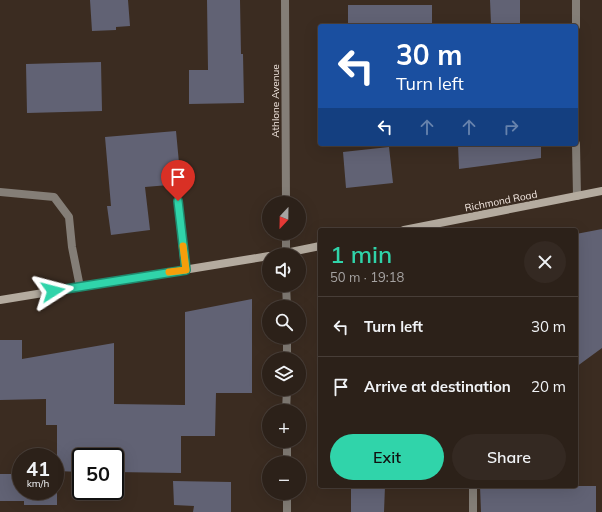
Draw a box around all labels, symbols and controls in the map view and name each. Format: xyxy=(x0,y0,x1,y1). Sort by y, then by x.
text: 30 m xyxy=(396,37,462,72)
icon: left xyxy=(330,40,382,92)
street label: Athlone Avenue xyxy=(269,64,282,138)
text: Turn left xyxy=(396,72,464,95)
icon: left xyxy=(374,116,396,138)
icon: ahead xyxy=(416,116,438,138)
icon: ahead xyxy=(458,116,480,138)
icon: right xyxy=(500,116,522,138)
pin xyxy=(161,160,195,201)
icon: arrive xyxy=(167,166,189,188)
street label: Richmond Road xyxy=(464,188,538,214)
north arrow xyxy=(262,196,306,240)
map controls xyxy=(262,196,306,500)
text: 1 min xyxy=(330,239,392,269)
button: close xyxy=(524,241,566,283)
button: sound xyxy=(262,248,306,292)
text: 50 m · 19:18 xyxy=(330,269,404,285)
position arrow xyxy=(32,270,74,312)
button: search xyxy=(262,300,306,344)
icon: left xyxy=(330,316,352,338)
text: Turn left xyxy=(364,317,423,336)
text: 30 m xyxy=(531,317,566,336)
button: layers xyxy=(262,352,306,396)
icon: arrive xyxy=(330,376,352,398)
text: Arrive at destination xyxy=(364,377,511,396)
text: 20 m xyxy=(531,377,566,396)
button: + xyxy=(262,404,306,448)
button: Exit xyxy=(330,434,444,480)
button: Share xyxy=(452,434,566,480)
speed limit sign: 50 xyxy=(72,448,124,500)
text: 41 xyxy=(26,456,50,481)
button: − xyxy=(262,456,306,500)
text: km/h xyxy=(27,477,49,490)

